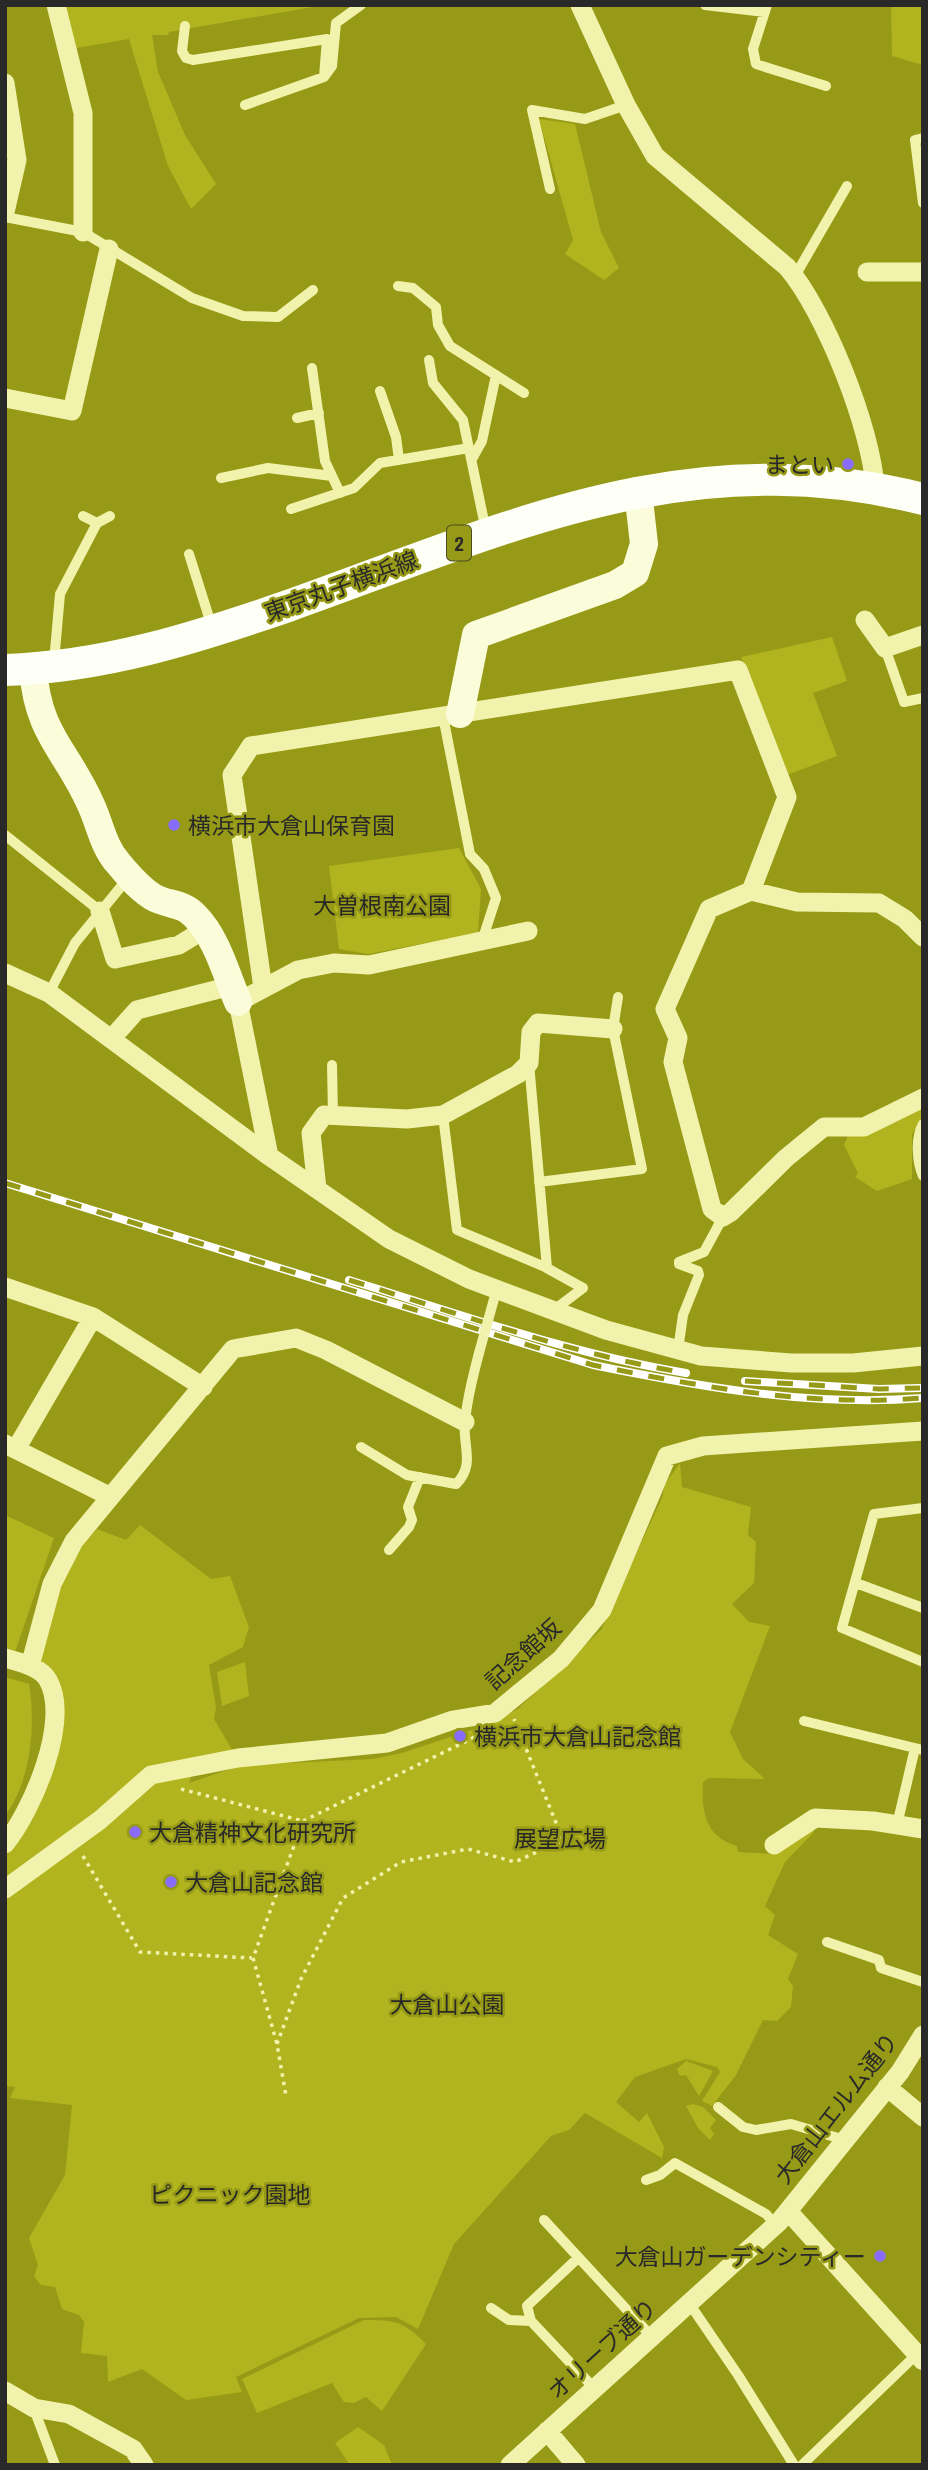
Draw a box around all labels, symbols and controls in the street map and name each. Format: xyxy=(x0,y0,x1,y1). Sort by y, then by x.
place label: まとい xyxy=(765,449,834,480)
marker: まとい xyxy=(840,456,856,472)
road number: 2 xyxy=(447,526,471,560)
street label: 東京丸子横浜線 xyxy=(260,544,422,628)
place label: 横浜市大倉山保育園 xyxy=(188,810,395,841)
marker: 横浜市大倉山保育園 xyxy=(166,817,182,833)
park label: 大曽根南公園 xyxy=(313,890,451,921)
street label: 記念館坂 xyxy=(478,1612,568,1696)
place label: 横浜市大倉山記念館 xyxy=(474,1721,681,1752)
marker: 横浜市大倉山記念館 xyxy=(452,1728,468,1744)
place label: 大倉精神文化研究所 xyxy=(149,1817,356,1848)
park label: 展望広場 xyxy=(514,1823,606,1854)
marker: 大倉精神文化研究所 xyxy=(127,1824,143,1840)
place label: 大倉山記念館 xyxy=(185,1867,323,1898)
marker: 大倉山記念館 xyxy=(163,1874,179,1890)
park label: 大倉山公園 xyxy=(390,1989,505,2020)
street label: 大倉山エルム通り xyxy=(767,2026,905,2190)
park label: ピクニック園地 xyxy=(150,2179,311,2210)
place label: 大倉山ガーデンシティー xyxy=(614,2241,866,2272)
marker: 大倉山ガーデンシティー xyxy=(872,2248,888,2264)
street label: オリーブ通り xyxy=(541,2292,663,2406)

